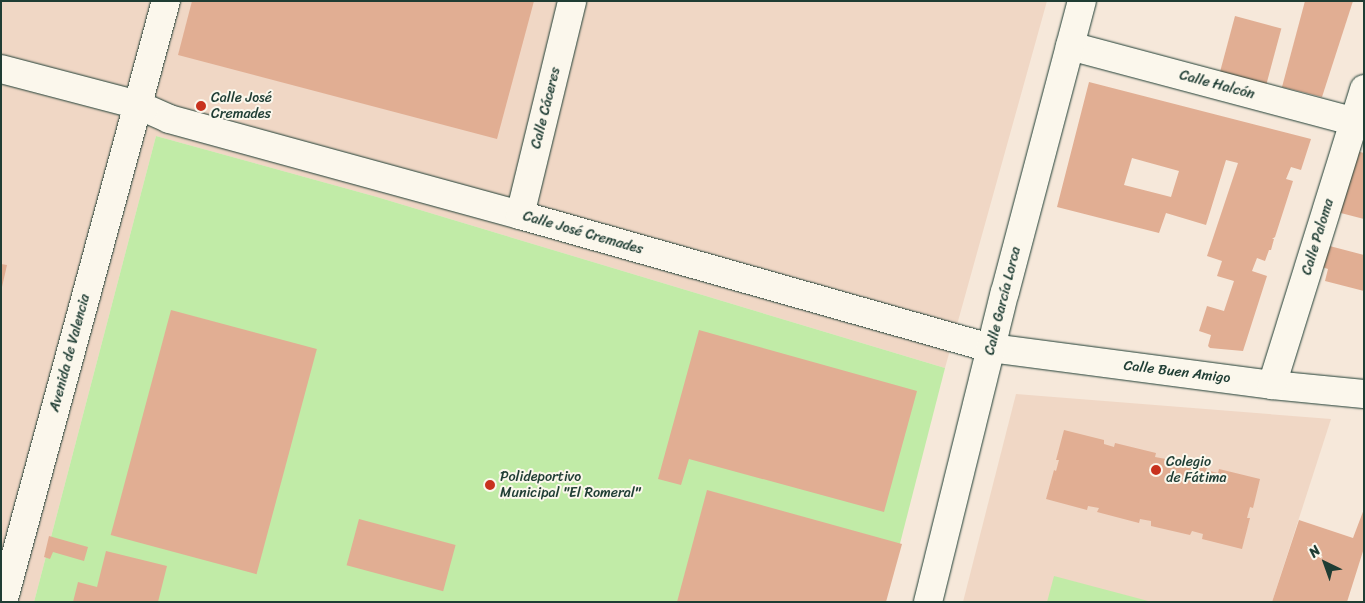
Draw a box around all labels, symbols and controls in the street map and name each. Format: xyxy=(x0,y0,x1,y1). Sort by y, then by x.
street label: Calle Cáceres xyxy=(528,66,564,150)
street label: Calle Halcón xyxy=(1178,67,1256,103)
place label: Calle José Cremades xyxy=(211,90,273,122)
marker: Calle José Cremades xyxy=(195,100,207,112)
street label: Calle Paloma xyxy=(1298,197,1338,277)
street label: Calle José Cremades xyxy=(520,208,646,258)
street label: Calle García Lorca xyxy=(981,245,1025,357)
street label: Avenida de Valencia xyxy=(46,292,94,414)
street label: Calle Buen Amigo xyxy=(1123,357,1231,387)
place label: Colegio de Fátima xyxy=(1166,454,1227,487)
marker: Colegio de Fátima xyxy=(1150,464,1162,476)
place label: Polideportivo Municipal "El Romeral" xyxy=(500,469,640,502)
marker: Polideportivo Municipal "El Romeral" xyxy=(484,479,496,491)
north arrow xyxy=(1300,538,1350,588)
text: N xyxy=(1303,539,1327,564)

